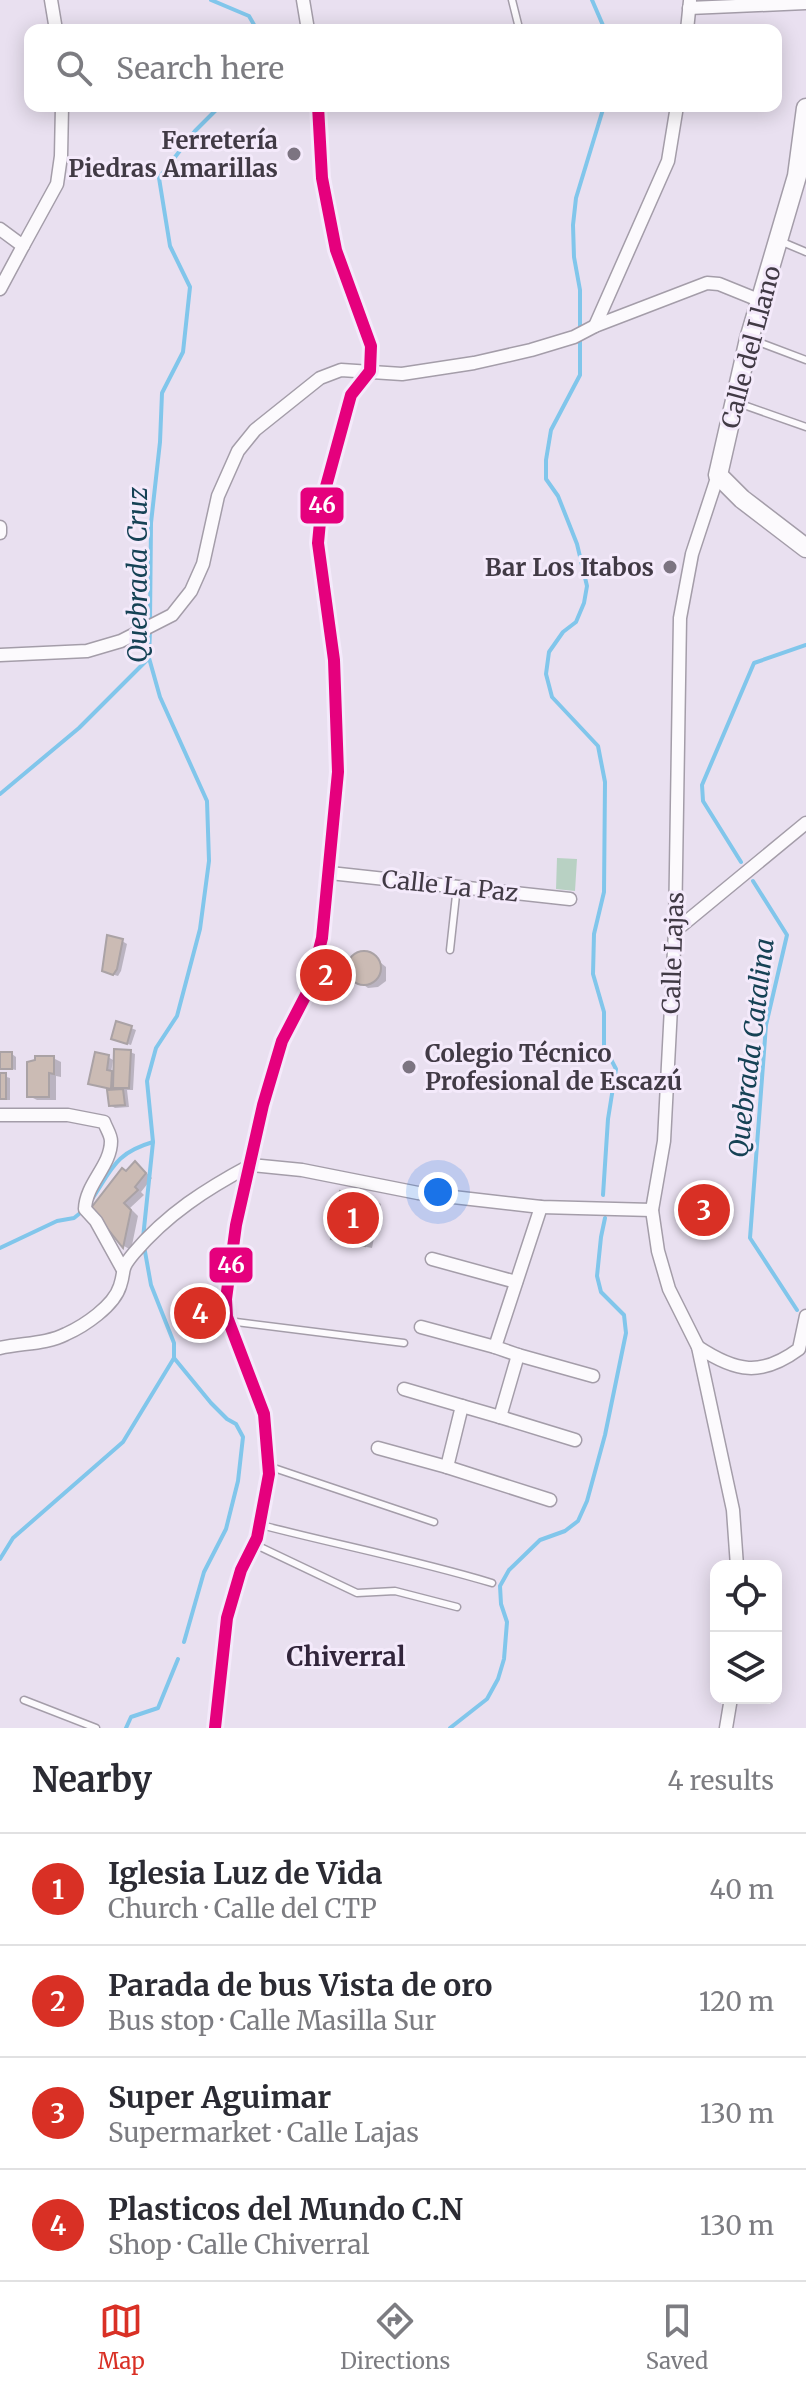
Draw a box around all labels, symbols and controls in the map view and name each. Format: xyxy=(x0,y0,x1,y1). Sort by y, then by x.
search box xyxy=(24,24,782,112)
icon: search xyxy=(52,46,96,90)
text: Search here xyxy=(116,49,284,87)
place label: Ferretería Piedras Amarillas xyxy=(68,125,278,184)
marker: Ferretería Piedras Amarillas xyxy=(285,145,303,163)
street label: Calle del Llano xyxy=(714,262,788,432)
water label: Quebrada Cruz xyxy=(121,486,154,663)
line badge: 46 xyxy=(299,486,345,525)
text: 46 xyxy=(308,491,336,519)
place label: Bar Los Itabos xyxy=(485,552,654,583)
marker: Bar Los Itabos xyxy=(661,558,679,576)
street label: Calle La Paz xyxy=(380,863,520,909)
street label: Calle Lajas xyxy=(655,891,691,1015)
water label: Quebrada Catalina xyxy=(721,936,781,1160)
pin: 2 xyxy=(300,945,352,1005)
place label: Colegio Técnico Profesional de Escazú xyxy=(425,1038,682,1097)
marker: Colegio Técnico Profesional de Escazú xyxy=(400,1058,418,1076)
your location xyxy=(418,1172,458,1212)
pin: 3 xyxy=(678,1180,730,1240)
pin: 1 xyxy=(327,1188,379,1248)
line badge: 46 xyxy=(208,1246,254,1284)
text: 46 xyxy=(217,1251,245,1279)
pin: 4 xyxy=(174,1283,226,1343)
map controls xyxy=(710,1560,782,1704)
button: locate xyxy=(710,1560,782,1632)
button: layers xyxy=(710,1632,782,1704)
district label: Chiverral xyxy=(287,1640,405,1673)
text: Nearby xyxy=(32,1759,152,1801)
text: 4 results xyxy=(667,1764,774,1797)
text: Iglesia Luz de Vida xyxy=(108,1854,382,1892)
text: 1 xyxy=(52,1873,64,1906)
text: 40 m xyxy=(710,1873,774,1906)
text: Church · Calle del CTP xyxy=(108,1892,377,1925)
text: Parada de bus Vista de oro xyxy=(108,1966,492,2004)
text: 2 xyxy=(50,1985,66,2018)
text: 120 m xyxy=(699,1985,774,2018)
text: Bus stop · Calle Masilla Sur xyxy=(108,2004,436,2037)
text: Super Aguimar xyxy=(108,2078,331,2116)
text: 3 xyxy=(51,2097,65,2130)
text: 130 m xyxy=(700,2097,774,2130)
text: Supermarket · Calle Lajas xyxy=(108,2116,419,2149)
text: Plasticos del Mundo C.N xyxy=(108,2190,463,2228)
text: 4 xyxy=(50,2209,66,2242)
text: 130 m xyxy=(700,2209,774,2242)
text: Shop · Calle Chiverral xyxy=(108,2228,370,2261)
tab: Map xyxy=(98,2299,145,2375)
tab: Directions xyxy=(340,2299,450,2375)
tab: Saved xyxy=(646,2299,708,2375)

